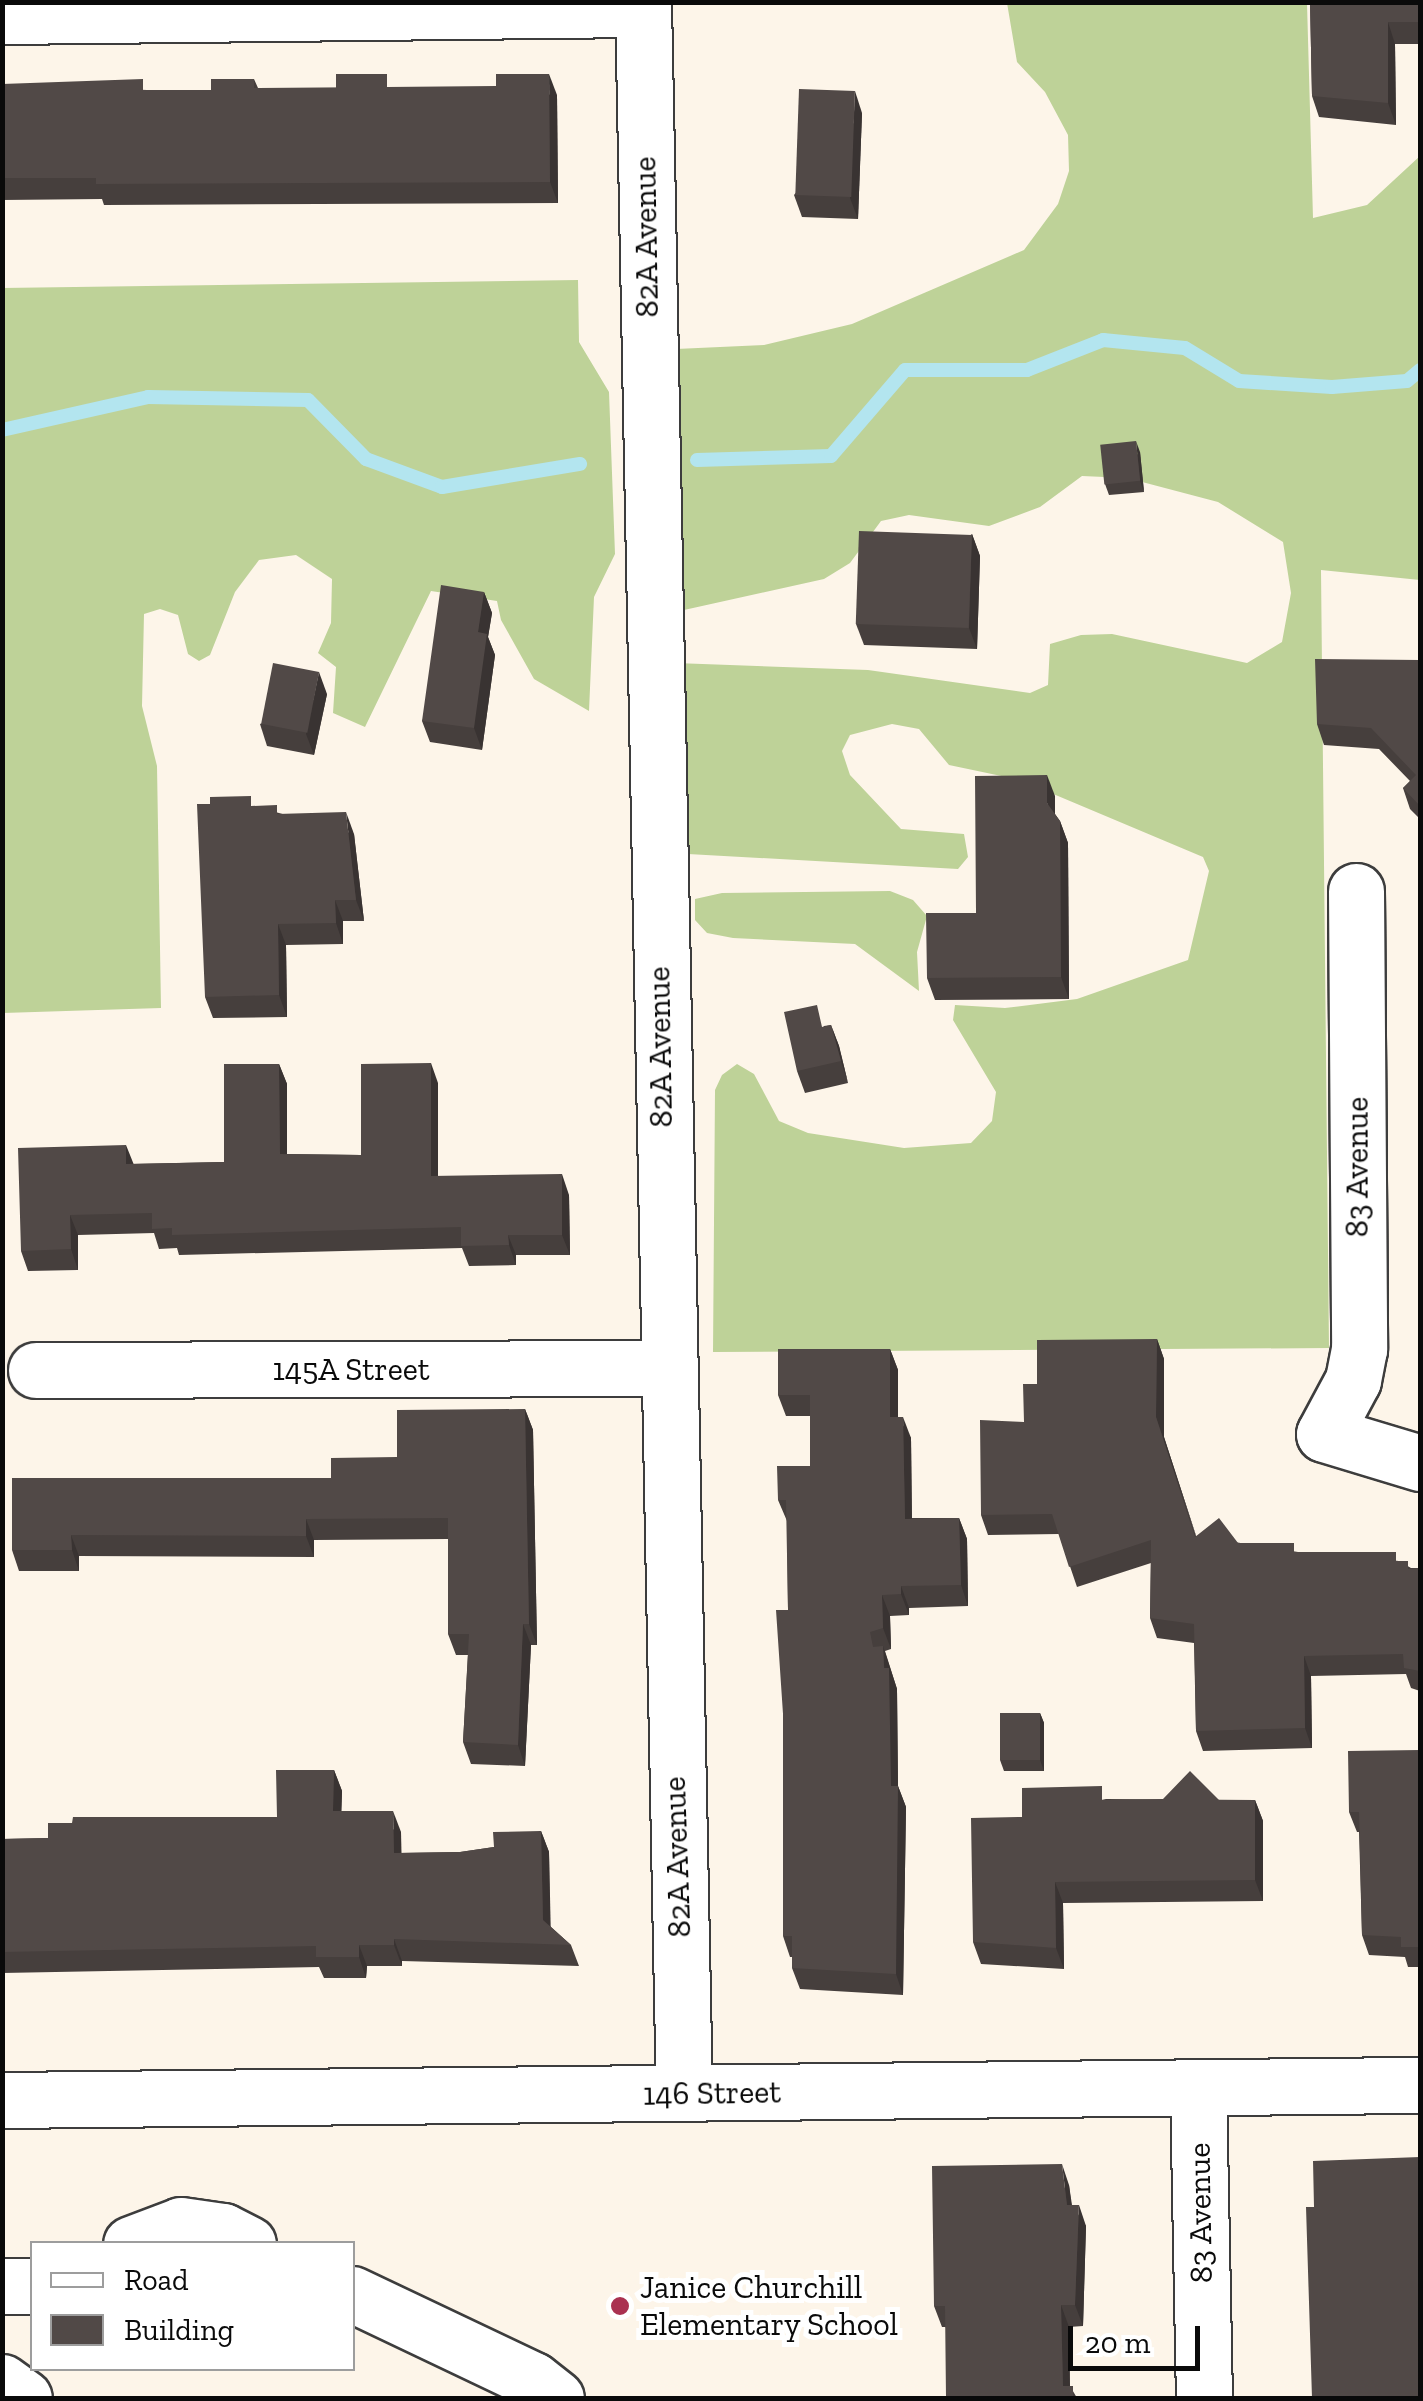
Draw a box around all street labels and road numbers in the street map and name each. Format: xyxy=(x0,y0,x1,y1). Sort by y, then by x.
street label: 82A Avenue xyxy=(625,155,667,319)
street label: 82A Avenue xyxy=(639,965,681,1129)
street label: 83 Avenue xyxy=(1338,1096,1376,1238)
street label: 145A Street xyxy=(272,1350,430,1388)
street label: 82A Avenue xyxy=(655,1775,699,1939)
street label: 146 Street xyxy=(643,2073,781,2113)
street label: 83 Avenue xyxy=(1180,2142,1220,2284)

